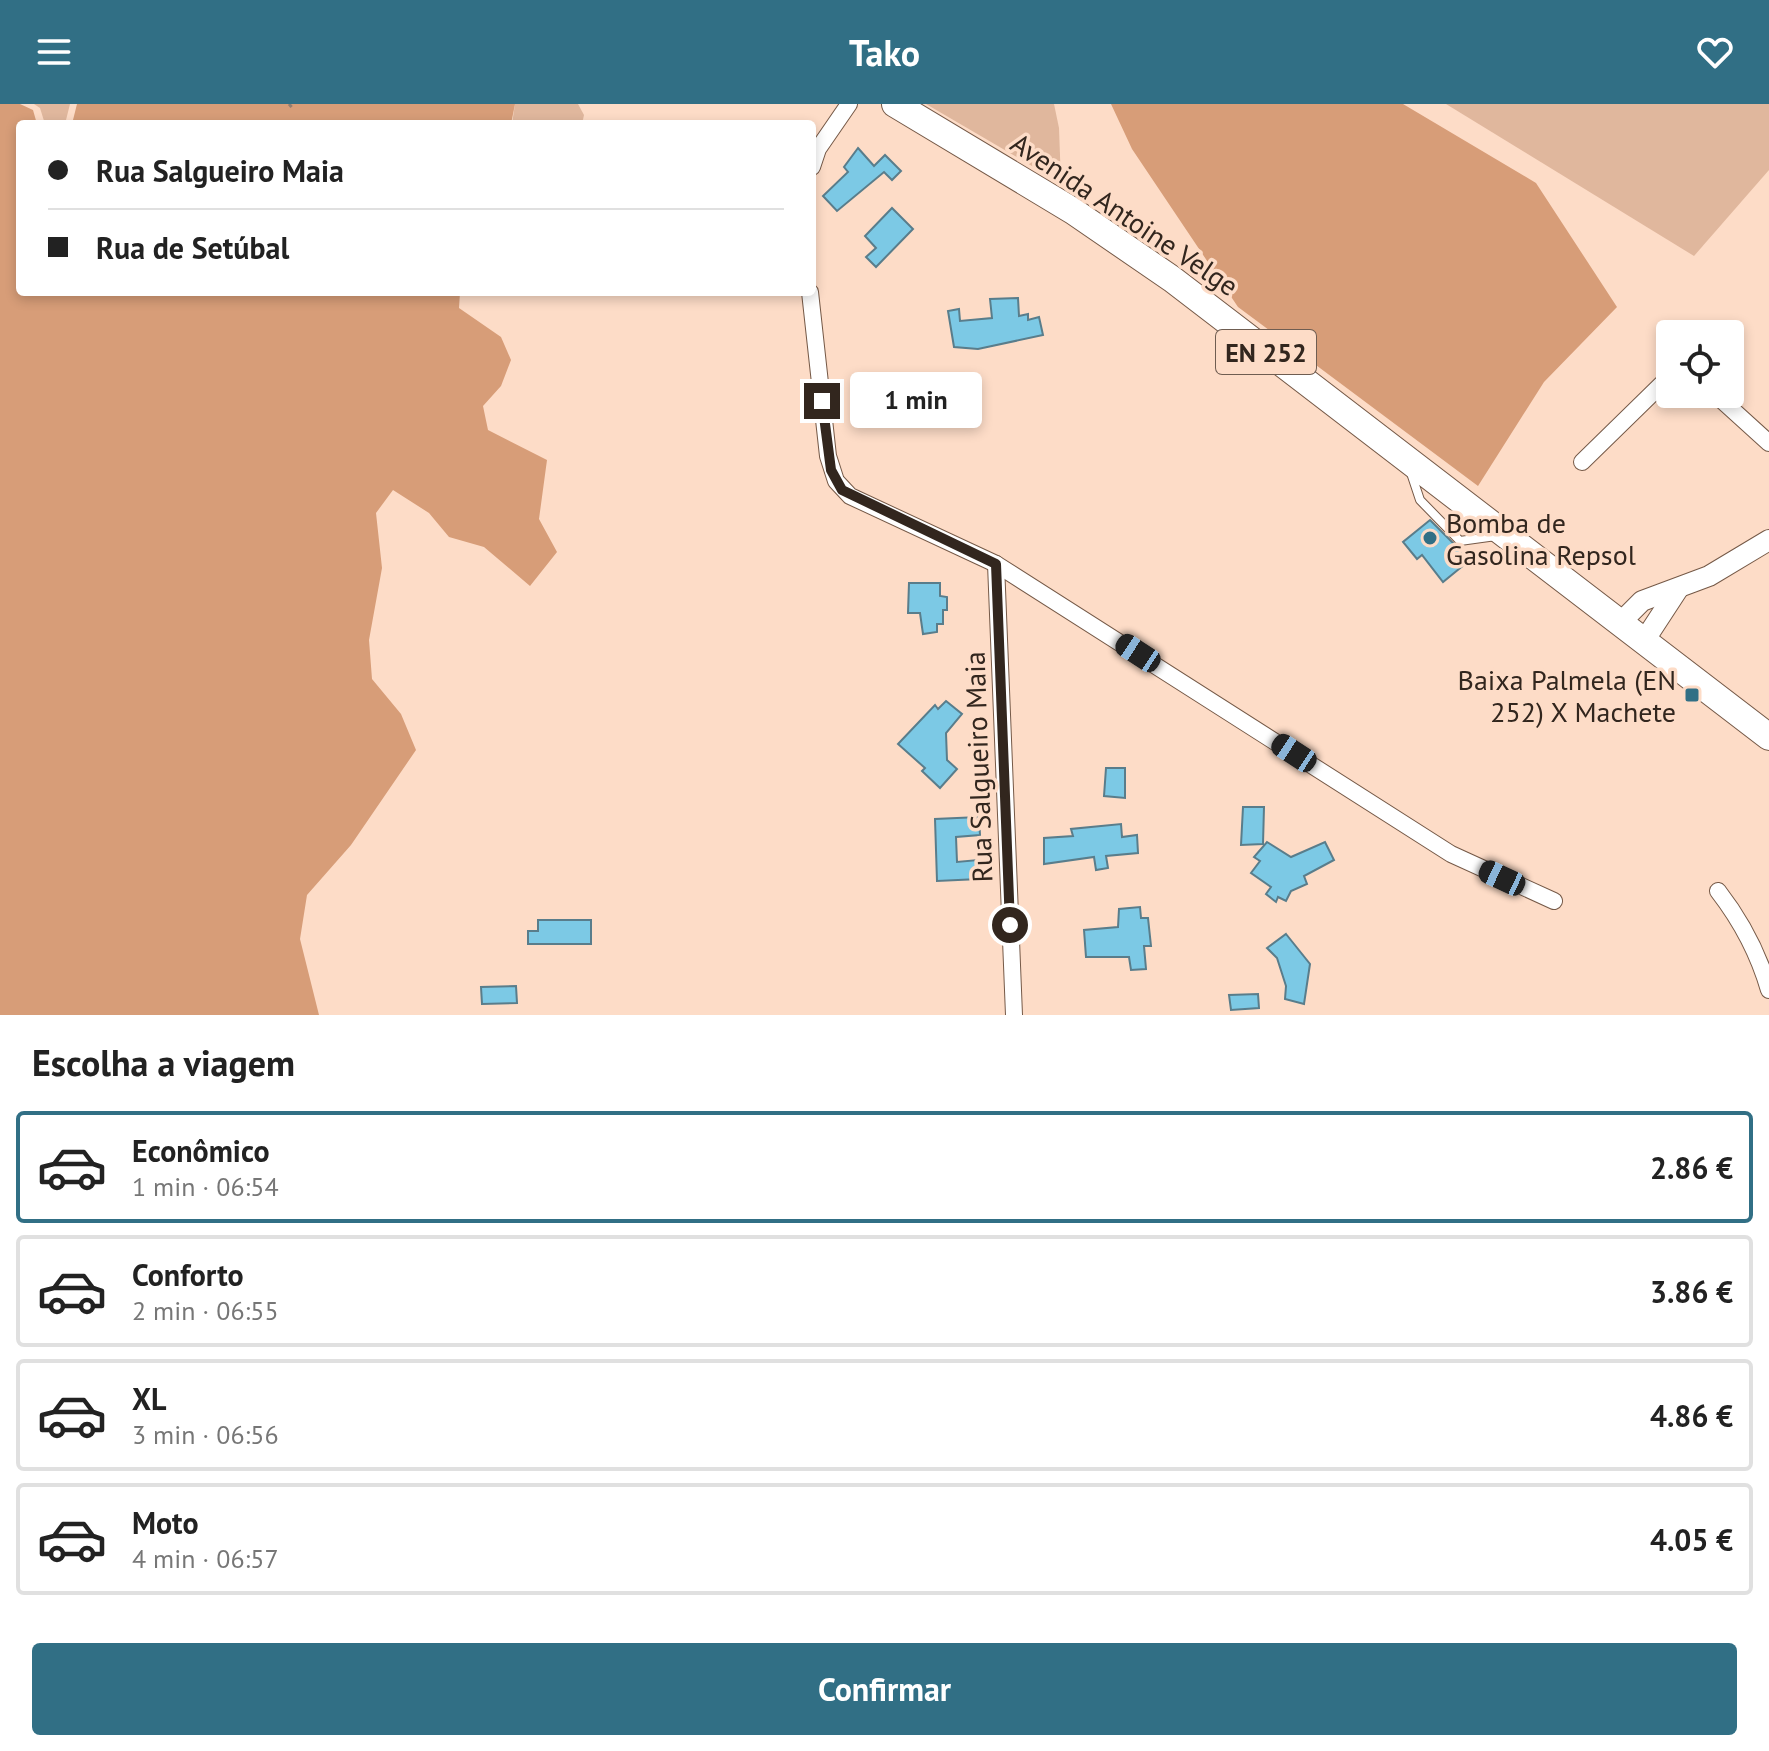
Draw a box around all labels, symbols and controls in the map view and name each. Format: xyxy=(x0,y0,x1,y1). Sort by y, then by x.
text: Tako xyxy=(849,29,920,76)
icon: menu xyxy=(32,30,76,74)
icon: heart xyxy=(1693,30,1737,74)
street label: Avenida Antoine Velge xyxy=(1004,124,1246,304)
text: Rua Salgueiro Maia xyxy=(96,151,344,190)
text: Rua de Setúbal xyxy=(96,228,289,267)
map controls xyxy=(1656,320,1744,408)
button: locate xyxy=(1656,320,1744,408)
road number: EN 252 xyxy=(1216,330,1316,374)
callout: 1 min xyxy=(850,373,982,429)
route end xyxy=(804,383,840,419)
text: 1 min xyxy=(884,383,948,416)
place label: Bomba de Gasolina Repsol xyxy=(1446,504,1636,573)
marker: Bomba de Gasolina Repsol xyxy=(1421,529,1439,547)
car xyxy=(1111,630,1165,676)
street label: Rua Salgueiro Maia xyxy=(955,651,1001,883)
place label: Baixa Palmela (EN 252) X Machete xyxy=(1458,661,1676,730)
marker: Baixa Palmela (EN 252) X Machete xyxy=(1683,686,1701,704)
car xyxy=(1267,730,1321,776)
car xyxy=(1475,857,1529,899)
route start xyxy=(992,907,1028,943)
text: Escolha a viagem xyxy=(32,1039,295,1086)
icon: car xyxy=(36,1131,108,1203)
text: Econômico xyxy=(132,1131,270,1170)
text: 2.86 € xyxy=(1650,1148,1733,1187)
text: 1 min · 06:54 xyxy=(132,1170,279,1203)
icon: car xyxy=(36,1255,108,1327)
text: Conforto xyxy=(132,1255,244,1294)
text: 3.86 € xyxy=(1650,1272,1733,1311)
text: 2 min · 06:55 xyxy=(132,1294,279,1327)
icon: car xyxy=(36,1379,108,1451)
text: XL xyxy=(132,1379,166,1418)
text: 4.86 € xyxy=(1650,1396,1733,1435)
text: 3 min · 06:56 xyxy=(132,1418,279,1451)
icon: car xyxy=(36,1503,108,1575)
text: Moto xyxy=(132,1503,199,1542)
text: 4.05 € xyxy=(1650,1520,1733,1559)
text: 4 min · 06:57 xyxy=(132,1542,279,1575)
button: Confirmar xyxy=(32,1643,1737,1735)

